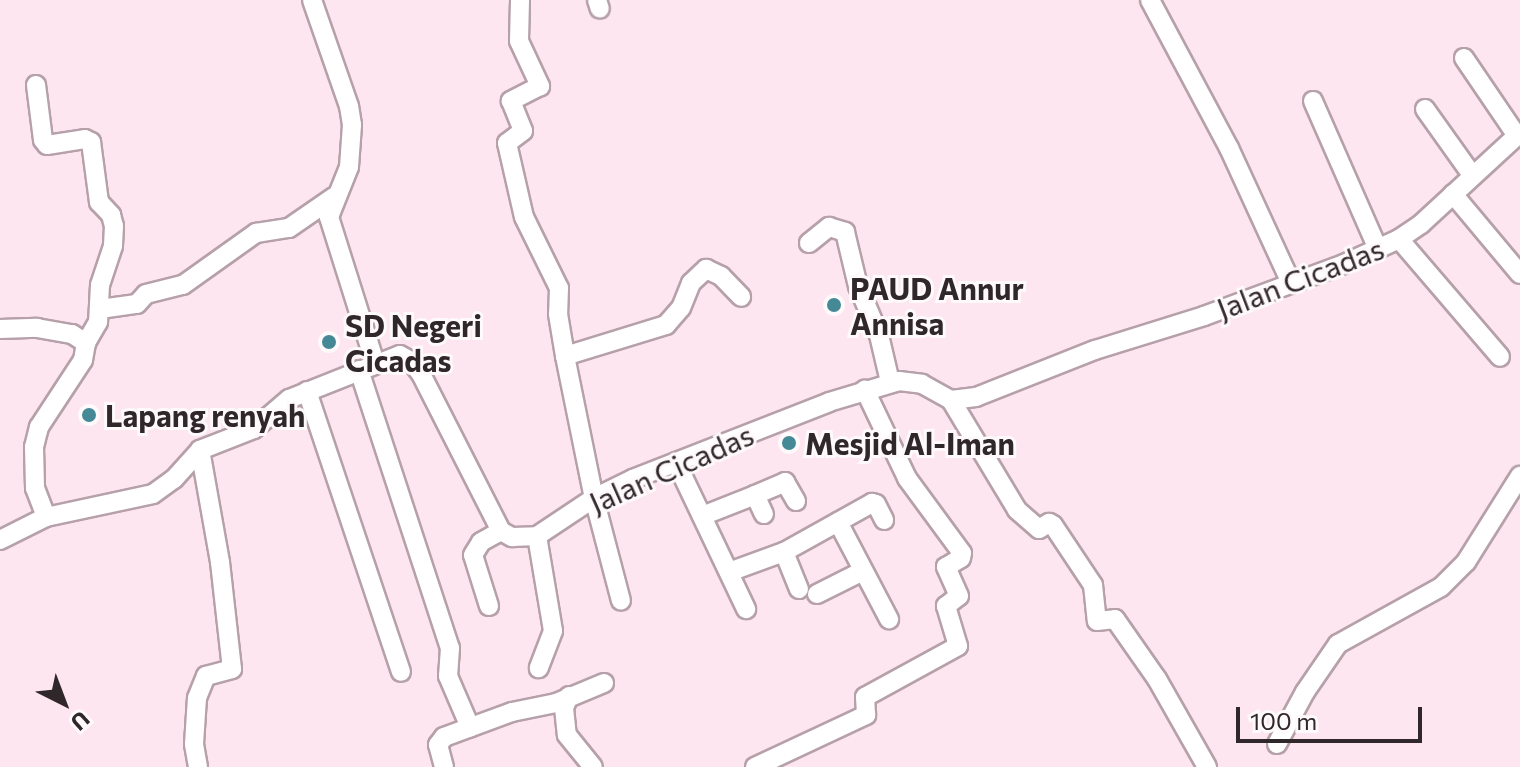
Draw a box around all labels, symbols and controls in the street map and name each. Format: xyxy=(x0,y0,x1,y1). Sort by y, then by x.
street label: Jalan Cicadas xyxy=(1211,230,1389,326)
place label: PAUD Annur Annisa xyxy=(850,270,1024,340)
marker: PAUD Annur Annisa xyxy=(825,296,843,314)
place label: SD Negeri Cicadas xyxy=(345,307,482,378)
marker: SD Negeri Cicadas xyxy=(320,333,338,351)
place label: Lapang renyah xyxy=(105,397,305,433)
marker: Lapang renyah xyxy=(80,406,98,424)
street label: Jalan Cicadas xyxy=(583,416,759,520)
place label: Mesjid Al-Iman xyxy=(805,425,1015,461)
marker: Mesjid Al-Iman xyxy=(780,434,798,452)
north arrow xyxy=(24,663,104,743)
scale bar xyxy=(1240,691,1426,741)
text: U xyxy=(65,706,95,737)
text: 100 m xyxy=(1250,706,1317,735)

